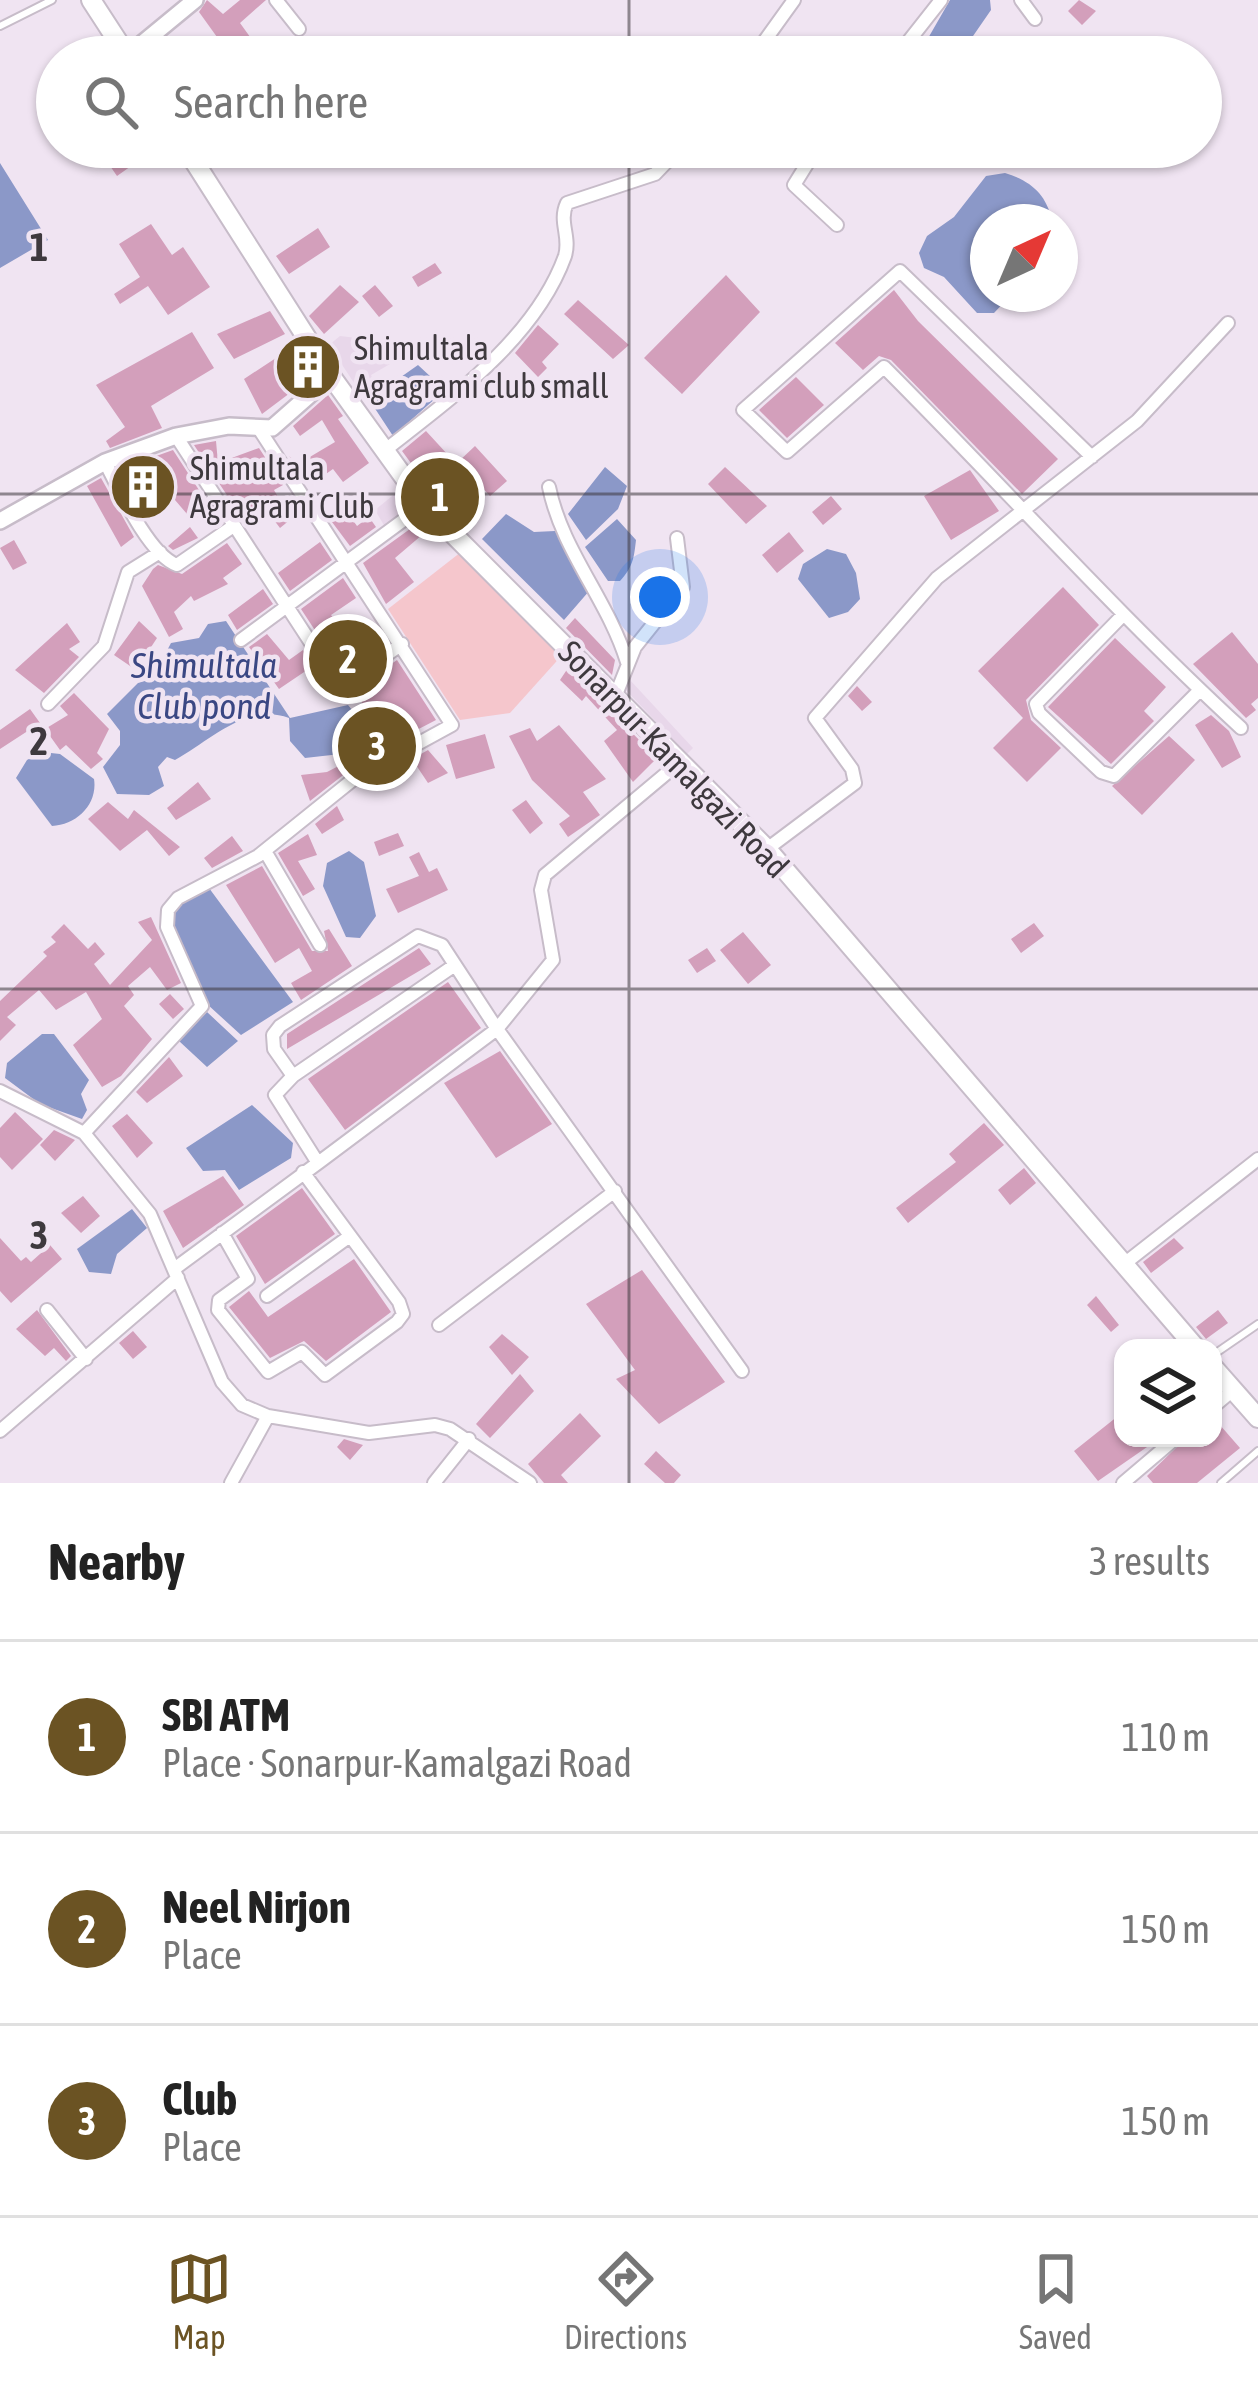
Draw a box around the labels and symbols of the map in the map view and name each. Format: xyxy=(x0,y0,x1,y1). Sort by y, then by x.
north arrow xyxy=(970,204,1078,312)
text: 1 xyxy=(30,225,48,269)
place label: Shimultala Agragrami club small xyxy=(354,329,609,405)
building icon: Shimultala Agragrami club small xyxy=(273,332,343,402)
place label: Shimultala Agragrami Club xyxy=(190,449,374,525)
building icon: Shimultala Agragrami Club xyxy=(108,452,178,522)
pin: 1 xyxy=(401,452,479,542)
your location xyxy=(630,567,690,627)
pin: 2 xyxy=(309,614,387,704)
street label: Sonarpur-Kamalgazi Road xyxy=(551,633,797,885)
water label: Shimultala Club pond xyxy=(130,644,277,727)
pin: 3 xyxy=(338,701,416,791)
text: 2 xyxy=(30,719,48,763)
text: 3 xyxy=(30,1213,48,1257)

